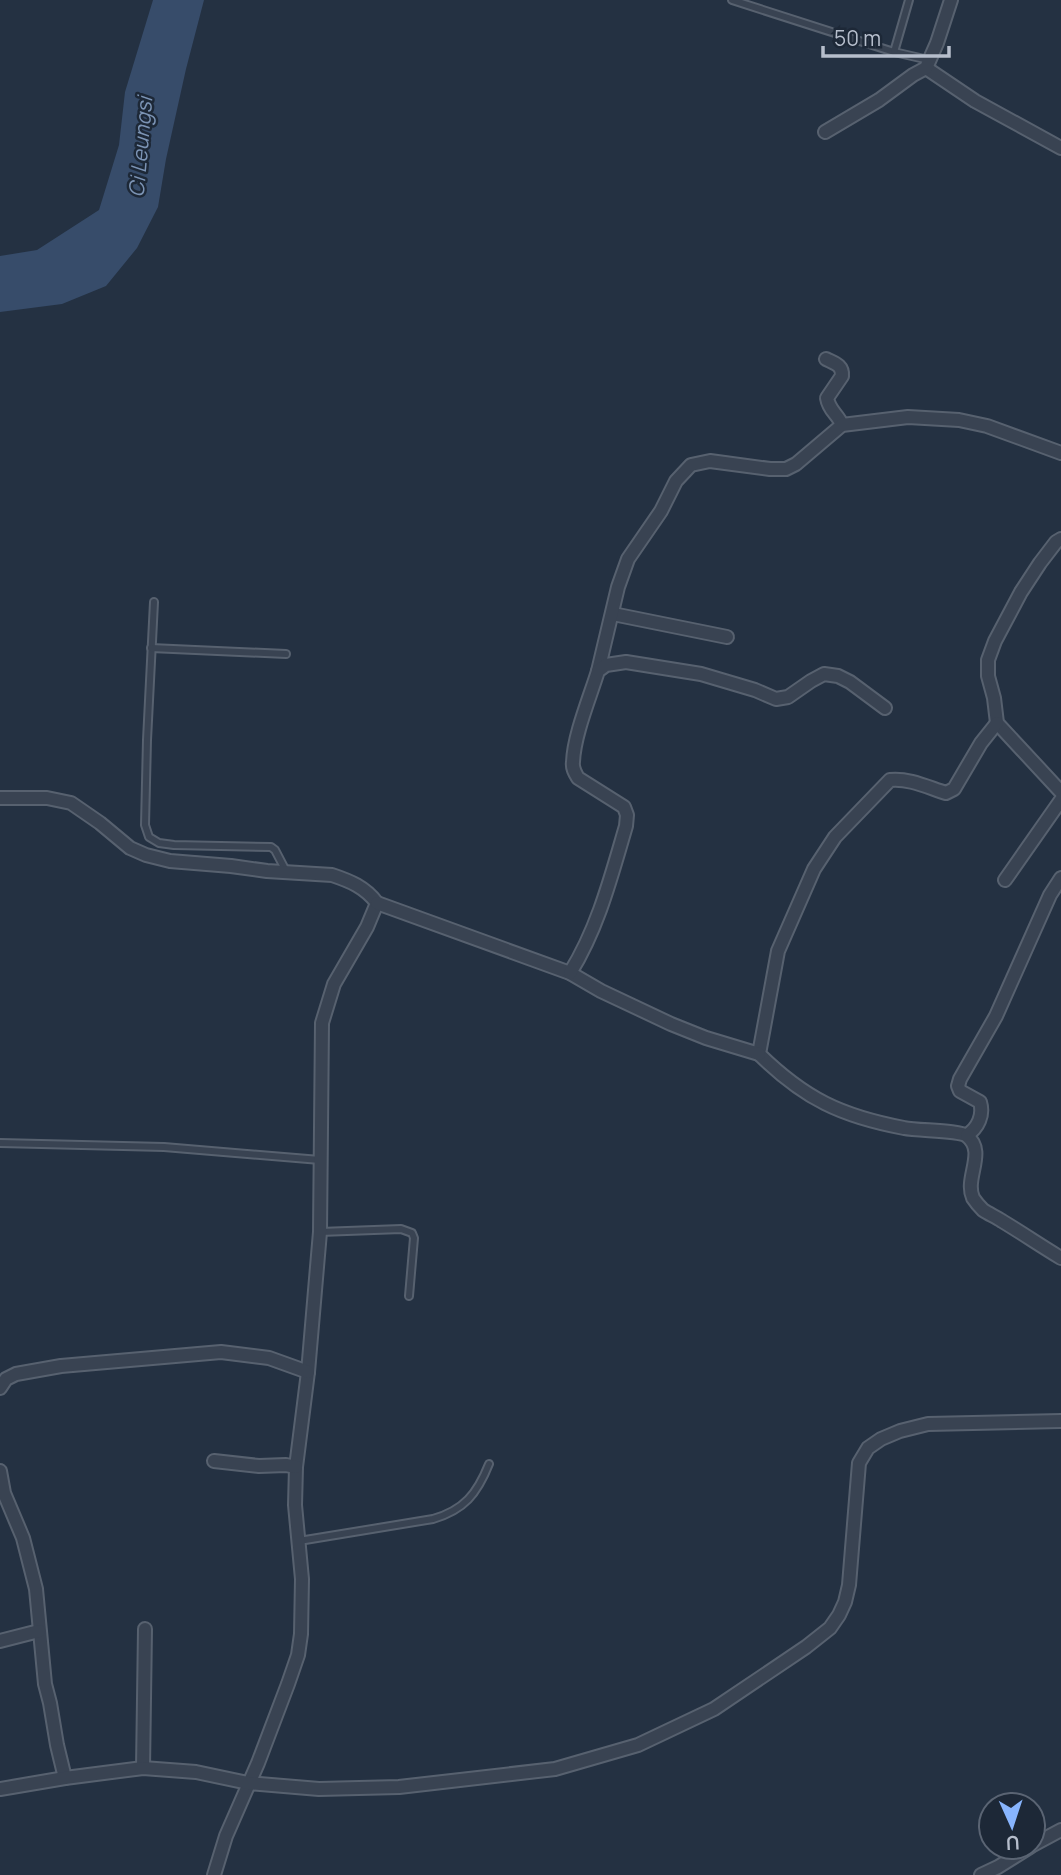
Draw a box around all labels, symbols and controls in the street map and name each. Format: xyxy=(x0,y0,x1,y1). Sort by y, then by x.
scale bar xyxy=(823,14,949,58)
text: 50 m xyxy=(834,24,881,52)
water label: Ci Leungsi xyxy=(122,93,159,198)
north arrow xyxy=(977,1791,1047,1861)
text: U xyxy=(1005,1830,1020,1856)

